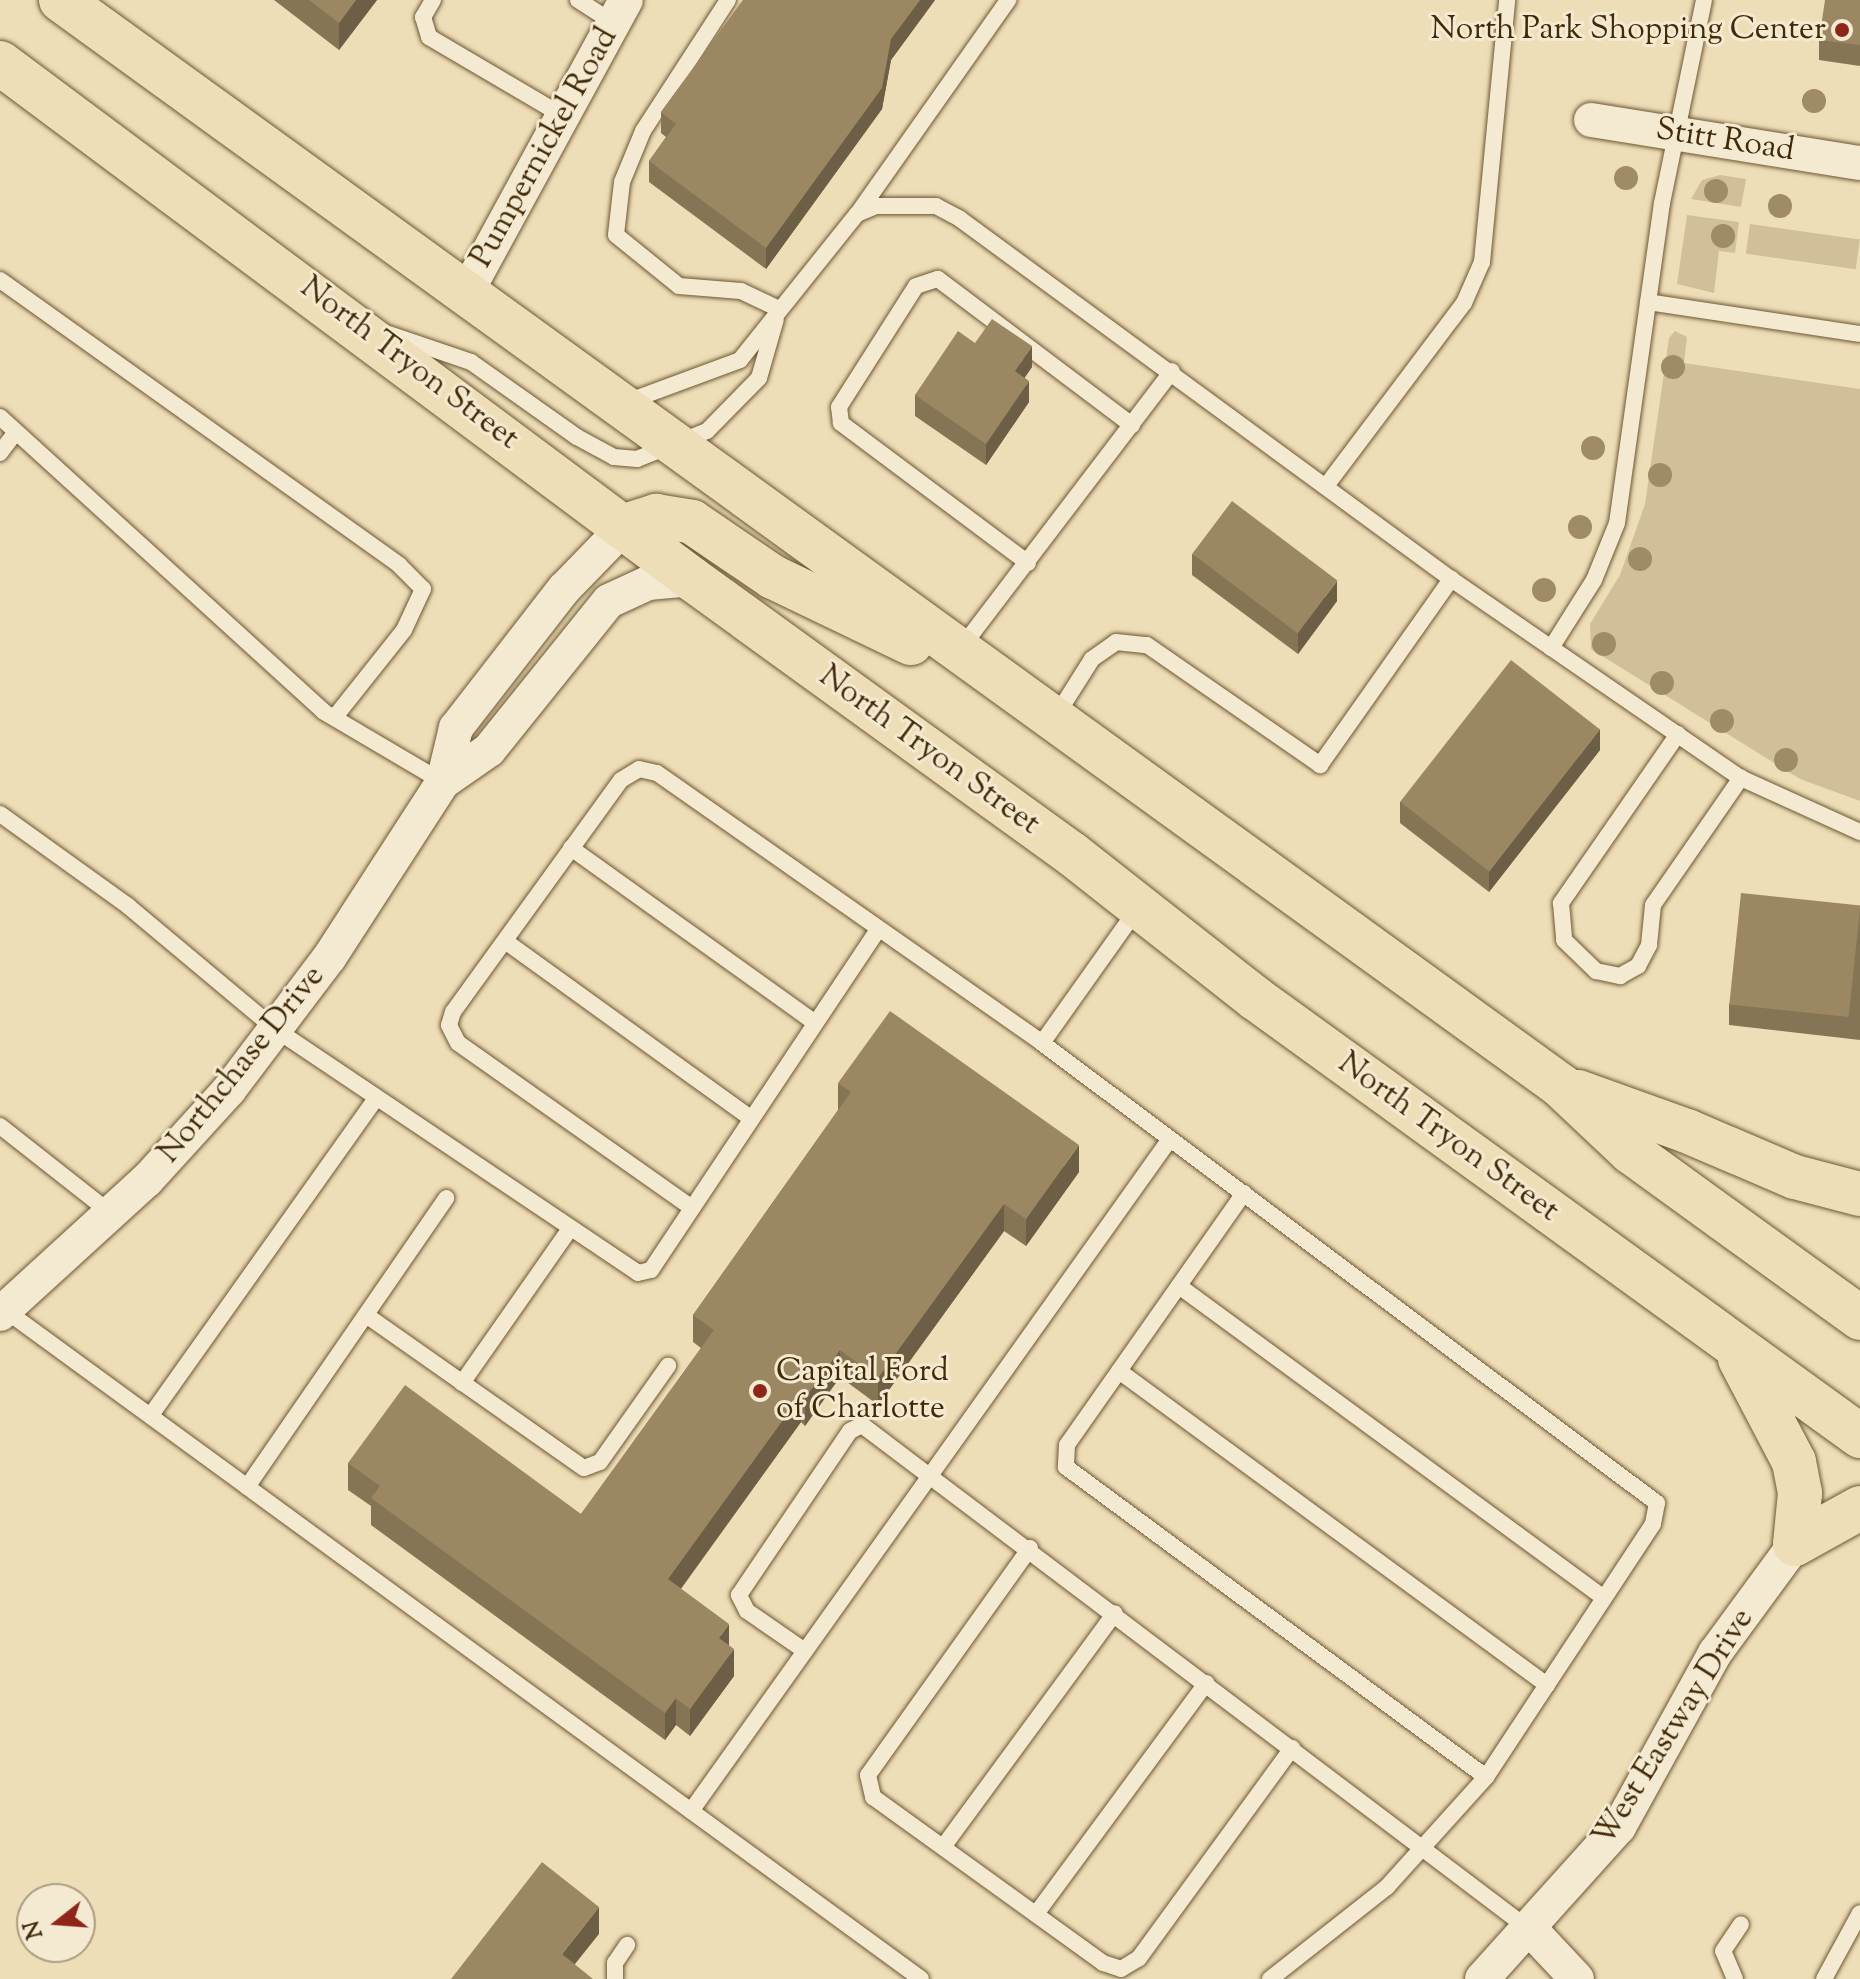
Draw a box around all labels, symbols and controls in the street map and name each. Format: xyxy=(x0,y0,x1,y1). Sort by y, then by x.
place label: North Park Shopping Center xyxy=(1431,11,1826,49)
street label: Pumpernickel Road xyxy=(463,21,627,275)
marker: North Park Shopping Center xyxy=(1833,21,1851,39)
street label: Stitt Road xyxy=(1653,111,1797,171)
street label: North Tryon Street xyxy=(292,269,526,459)
street label: North Tryon Street xyxy=(811,658,1047,844)
street label: Northchase Drive xyxy=(151,958,333,1172)
street label: North Tryon Street xyxy=(1330,1045,1566,1231)
place label: Capital Ford of Charlotte xyxy=(776,1354,949,1429)
marker: Capital Ford of Charlotte xyxy=(751,1382,769,1400)
street label: West Eastway Drive xyxy=(1585,1602,1763,1854)
north arrow xyxy=(16,1883,96,1963)
text: N xyxy=(17,1916,53,1943)

